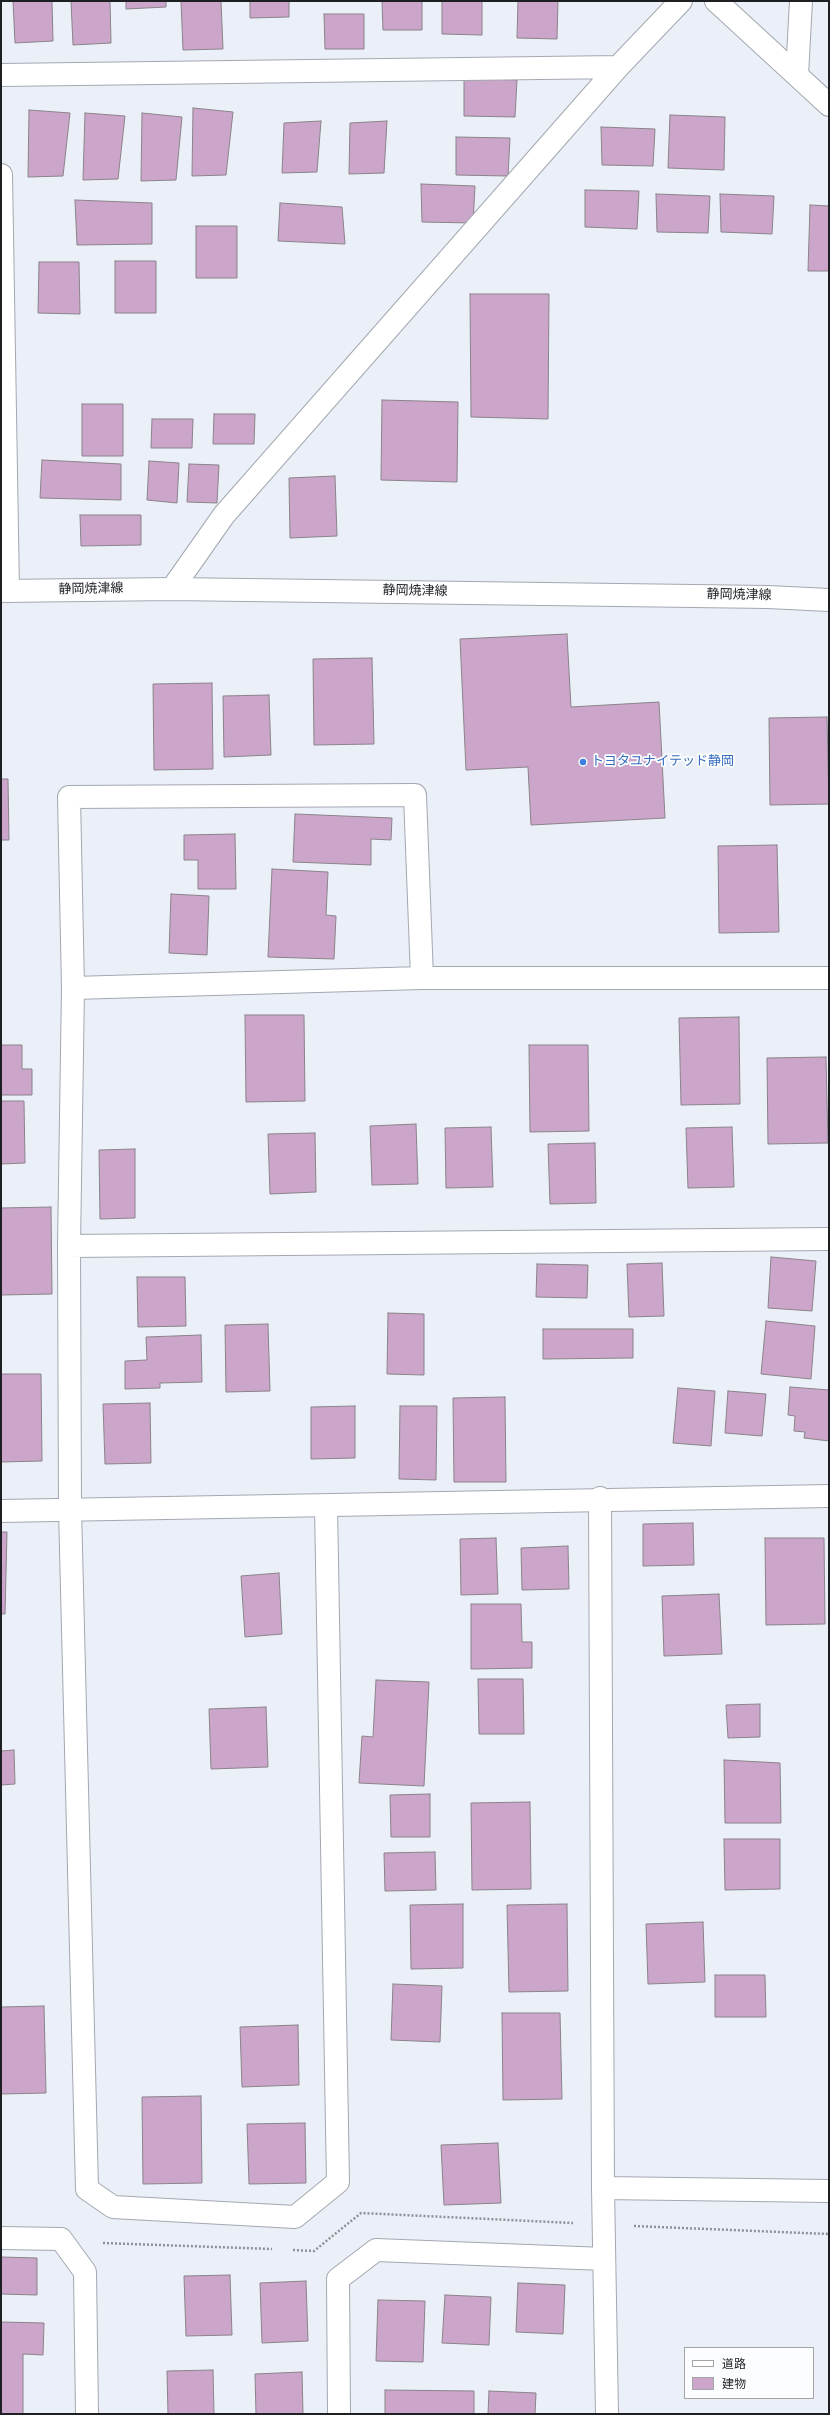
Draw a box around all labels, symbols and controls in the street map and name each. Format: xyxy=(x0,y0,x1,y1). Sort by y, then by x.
street label: 静岡焼津線 xyxy=(58,582,124,598)
street label: 静岡焼津線 xyxy=(382,584,448,600)
street label: 静岡焼津線 xyxy=(706,588,772,604)
place label: トヨタユナイテッド静岡 xyxy=(591,754,734,770)
marker: トヨタユナイテッド静岡 xyxy=(578,757,588,767)
legend xyxy=(684,2347,814,2399)
text: 道路 xyxy=(722,2357,746,2373)
text: 建物 xyxy=(722,2377,746,2393)

